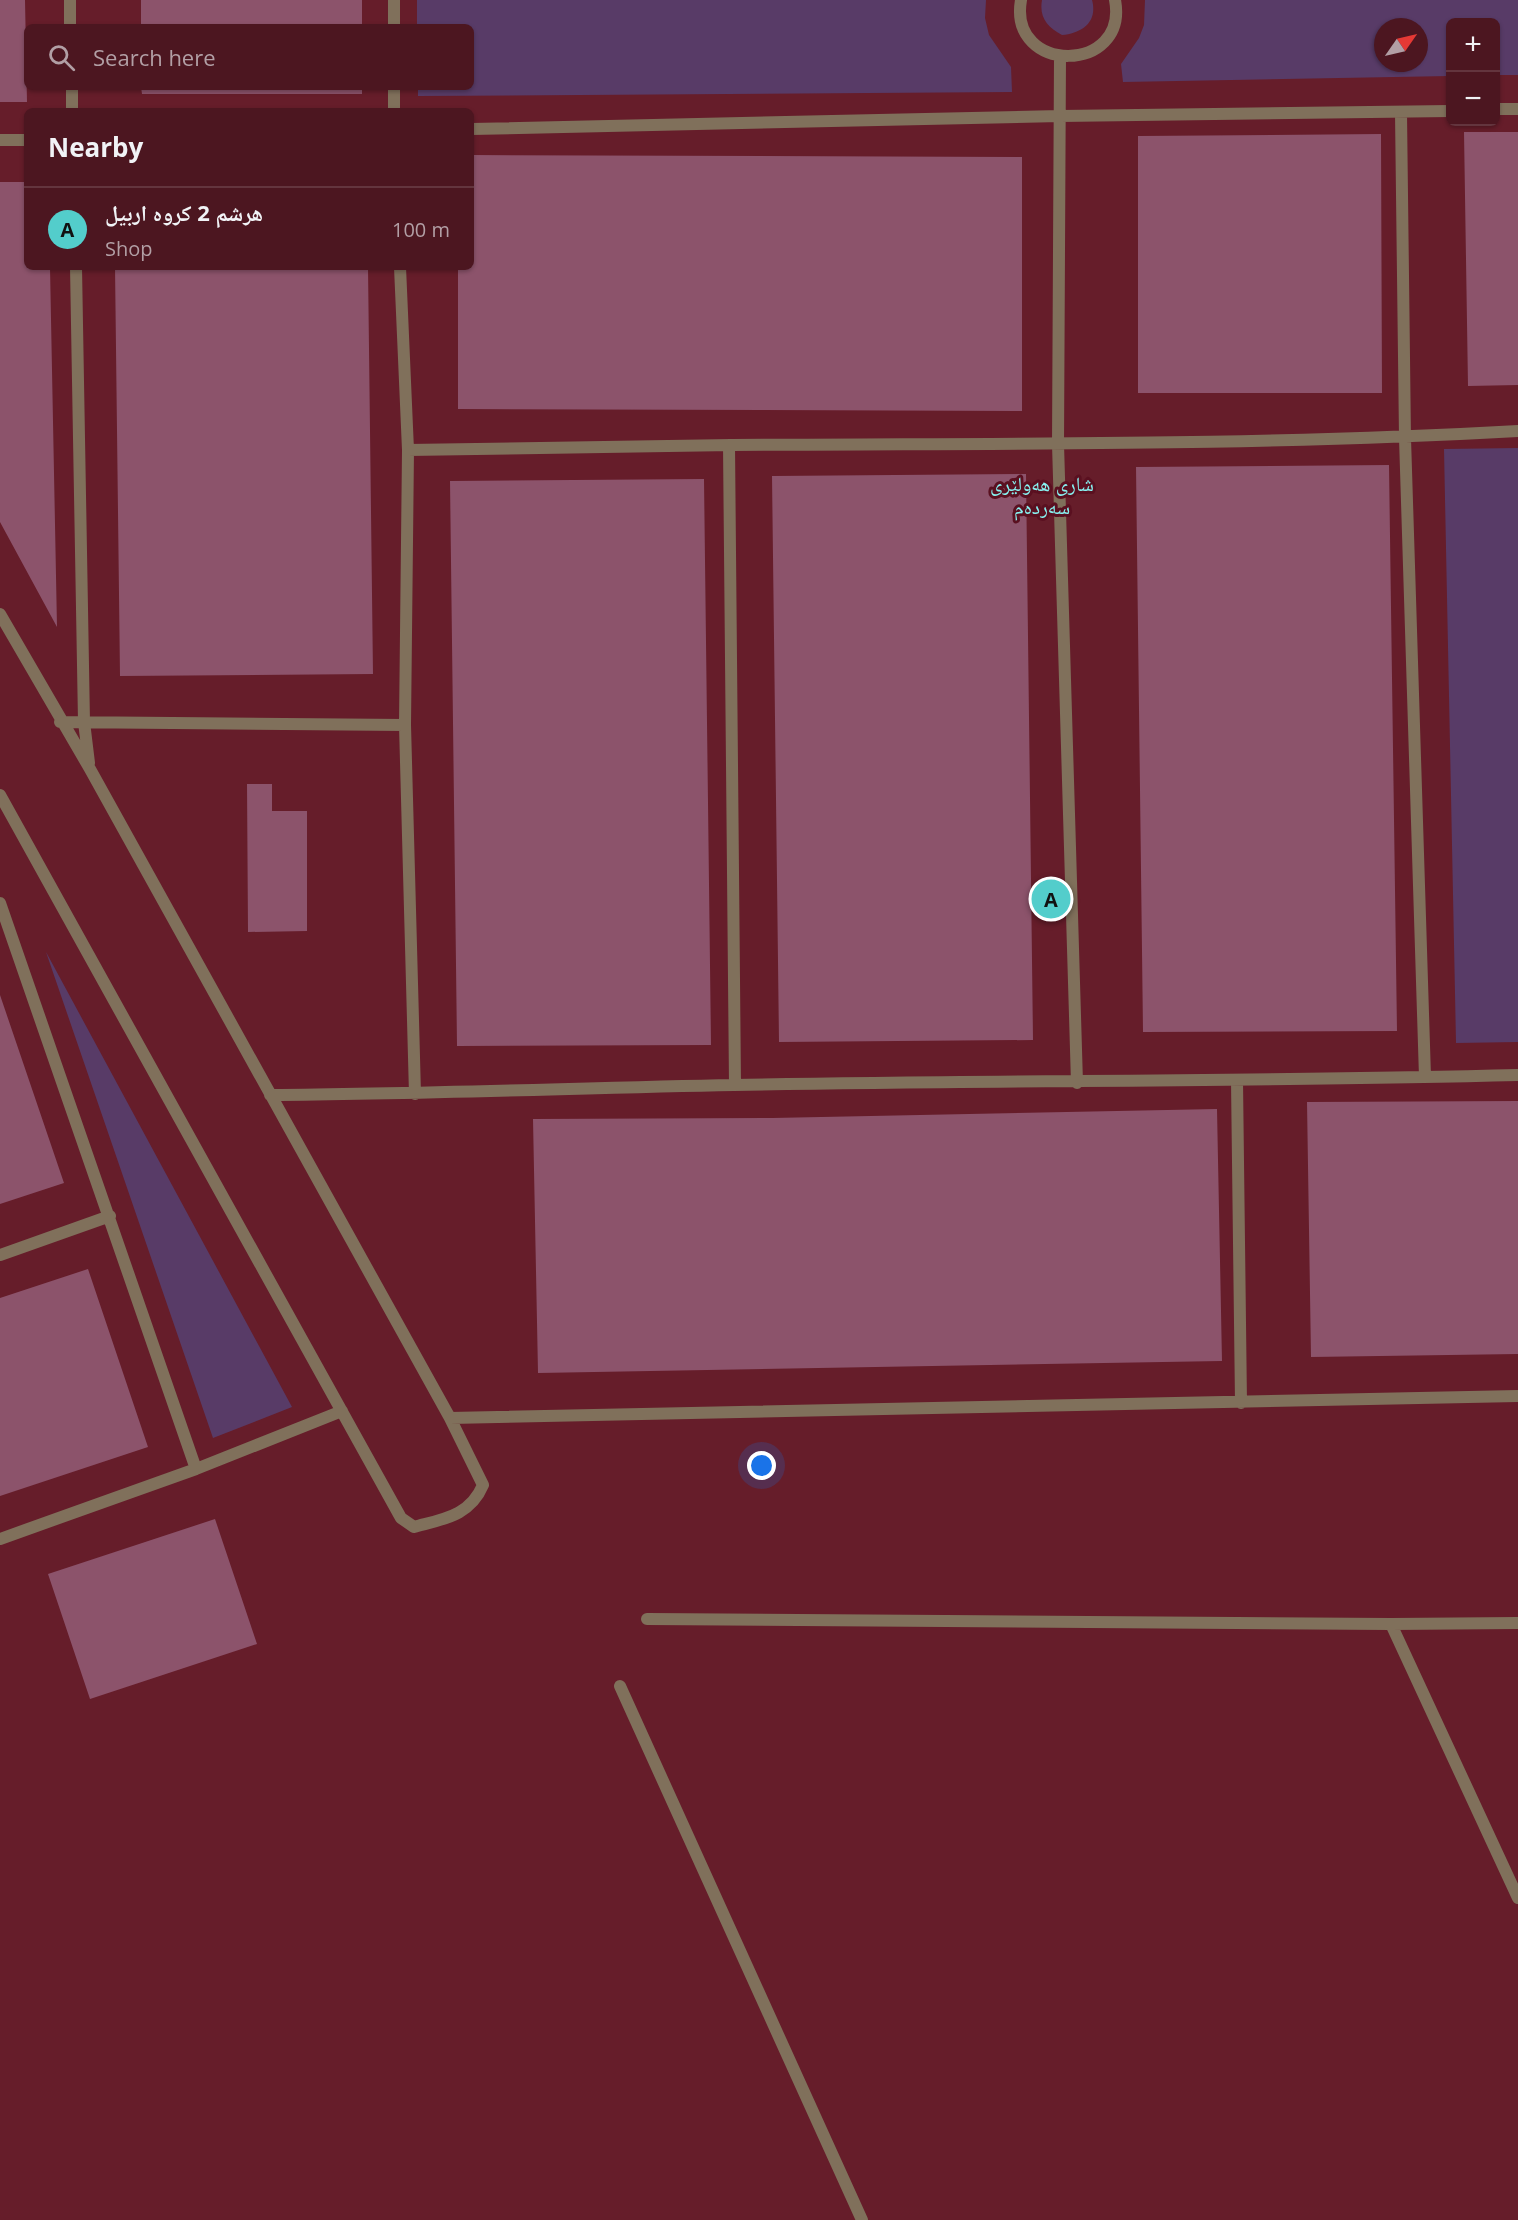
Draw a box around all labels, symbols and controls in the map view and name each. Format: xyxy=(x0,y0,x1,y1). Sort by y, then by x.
north arrow xyxy=(1374,18,1428,72)
map controls xyxy=(1446,18,1500,126)
button: + xyxy=(1446,18,1500,72)
search box xyxy=(24,24,474,90)
icon: search xyxy=(45,41,78,74)
text: Search here xyxy=(93,42,216,72)
button: − xyxy=(1446,72,1500,126)
text: Nearby xyxy=(48,129,143,165)
text: هرشم 2 كروه اربيل xyxy=(105,197,263,227)
text: A xyxy=(61,216,74,243)
text: 100 m xyxy=(392,216,450,243)
text: Shop xyxy=(105,235,153,262)
district label: شاری هه‌ولێری سه‌رده‌م xyxy=(990,470,1094,521)
pin: A xyxy=(1032,876,1070,922)
your location xyxy=(747,1451,776,1480)

